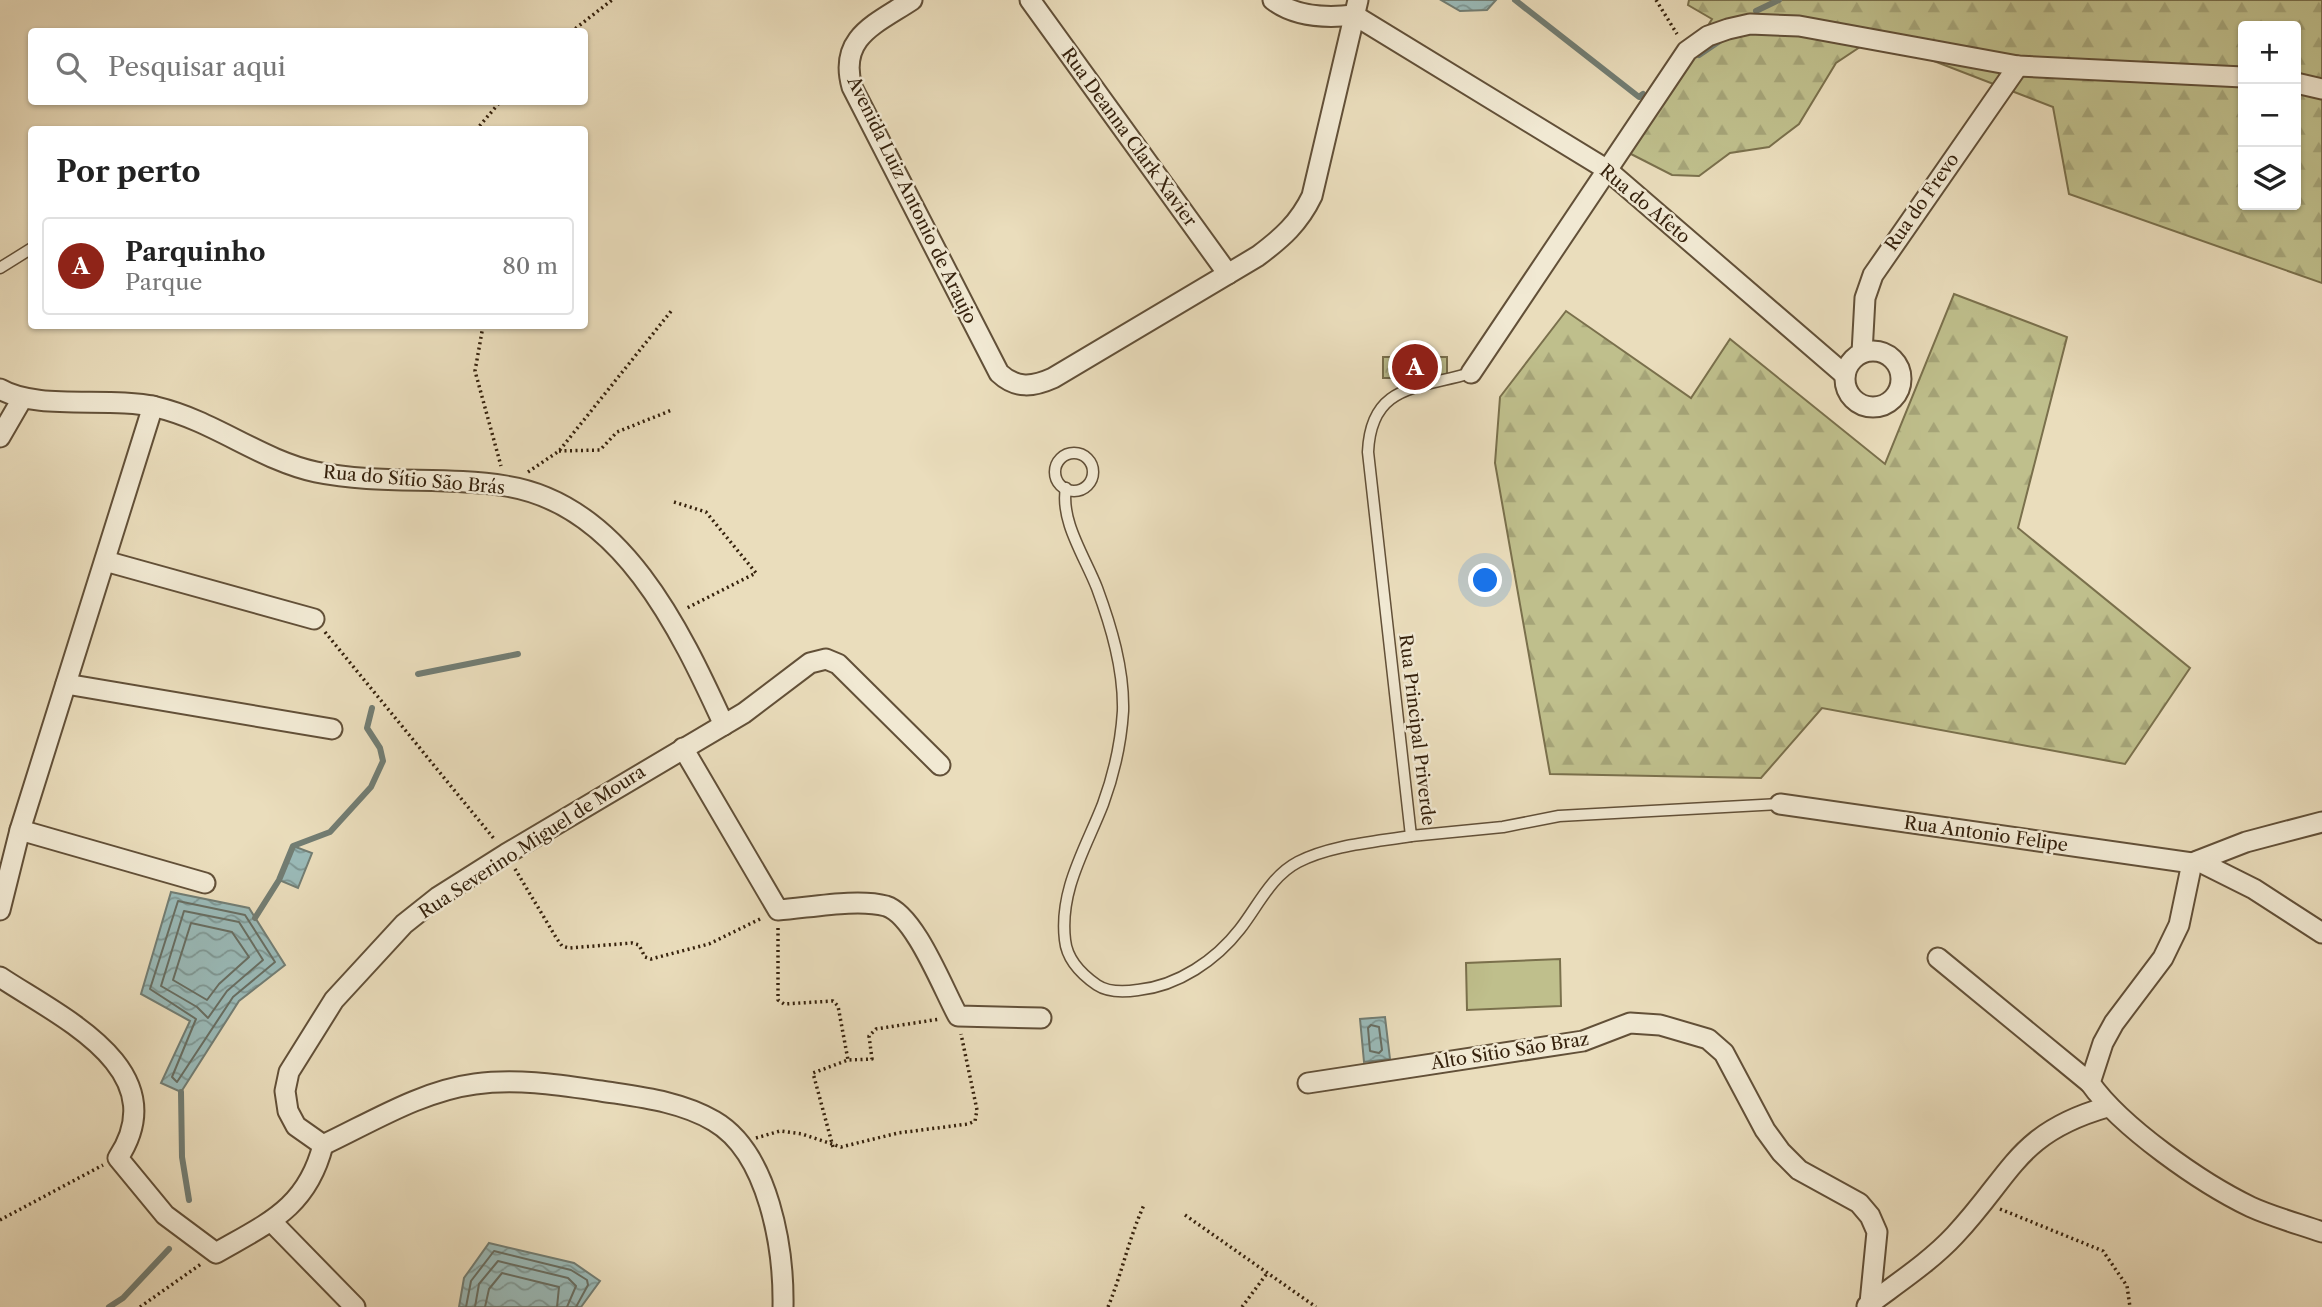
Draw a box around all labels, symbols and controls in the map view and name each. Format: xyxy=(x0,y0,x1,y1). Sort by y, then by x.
map controls xyxy=(2238,21,2301,210)
button: + xyxy=(2238,21,2301,84)
search box xyxy=(28,28,588,105)
street label: Rua Deanna Clark Xavier xyxy=(1057,43,1202,231)
icon: search xyxy=(52,48,90,86)
text: Pesquisar aqui xyxy=(108,51,286,83)
street label: Avenida Luiz Antonio de Araujo xyxy=(842,72,982,327)
button: − xyxy=(2238,84,2301,147)
button: layers xyxy=(2238,147,2301,210)
street label: Rua do Frevo xyxy=(1880,149,1964,255)
text: Por perto xyxy=(56,153,201,190)
street label: Rua do Afeto xyxy=(1595,160,1695,248)
text: Parquinho xyxy=(125,236,266,268)
text: A xyxy=(72,252,90,280)
text: 80 m xyxy=(502,252,558,280)
text: Parque xyxy=(125,268,202,296)
pin: A xyxy=(1392,341,1438,393)
street label: Rua do Sítio São Brás xyxy=(322,461,506,499)
your location xyxy=(1468,563,1502,597)
street label: Rua Principal Priverde xyxy=(1394,633,1440,827)
street label: Rua Severino Miguel de Moura xyxy=(415,760,650,924)
street label: Rua Antonio Felipe xyxy=(1903,812,2069,856)
street label: Alto Sitio São Braz xyxy=(1428,1028,1591,1075)

